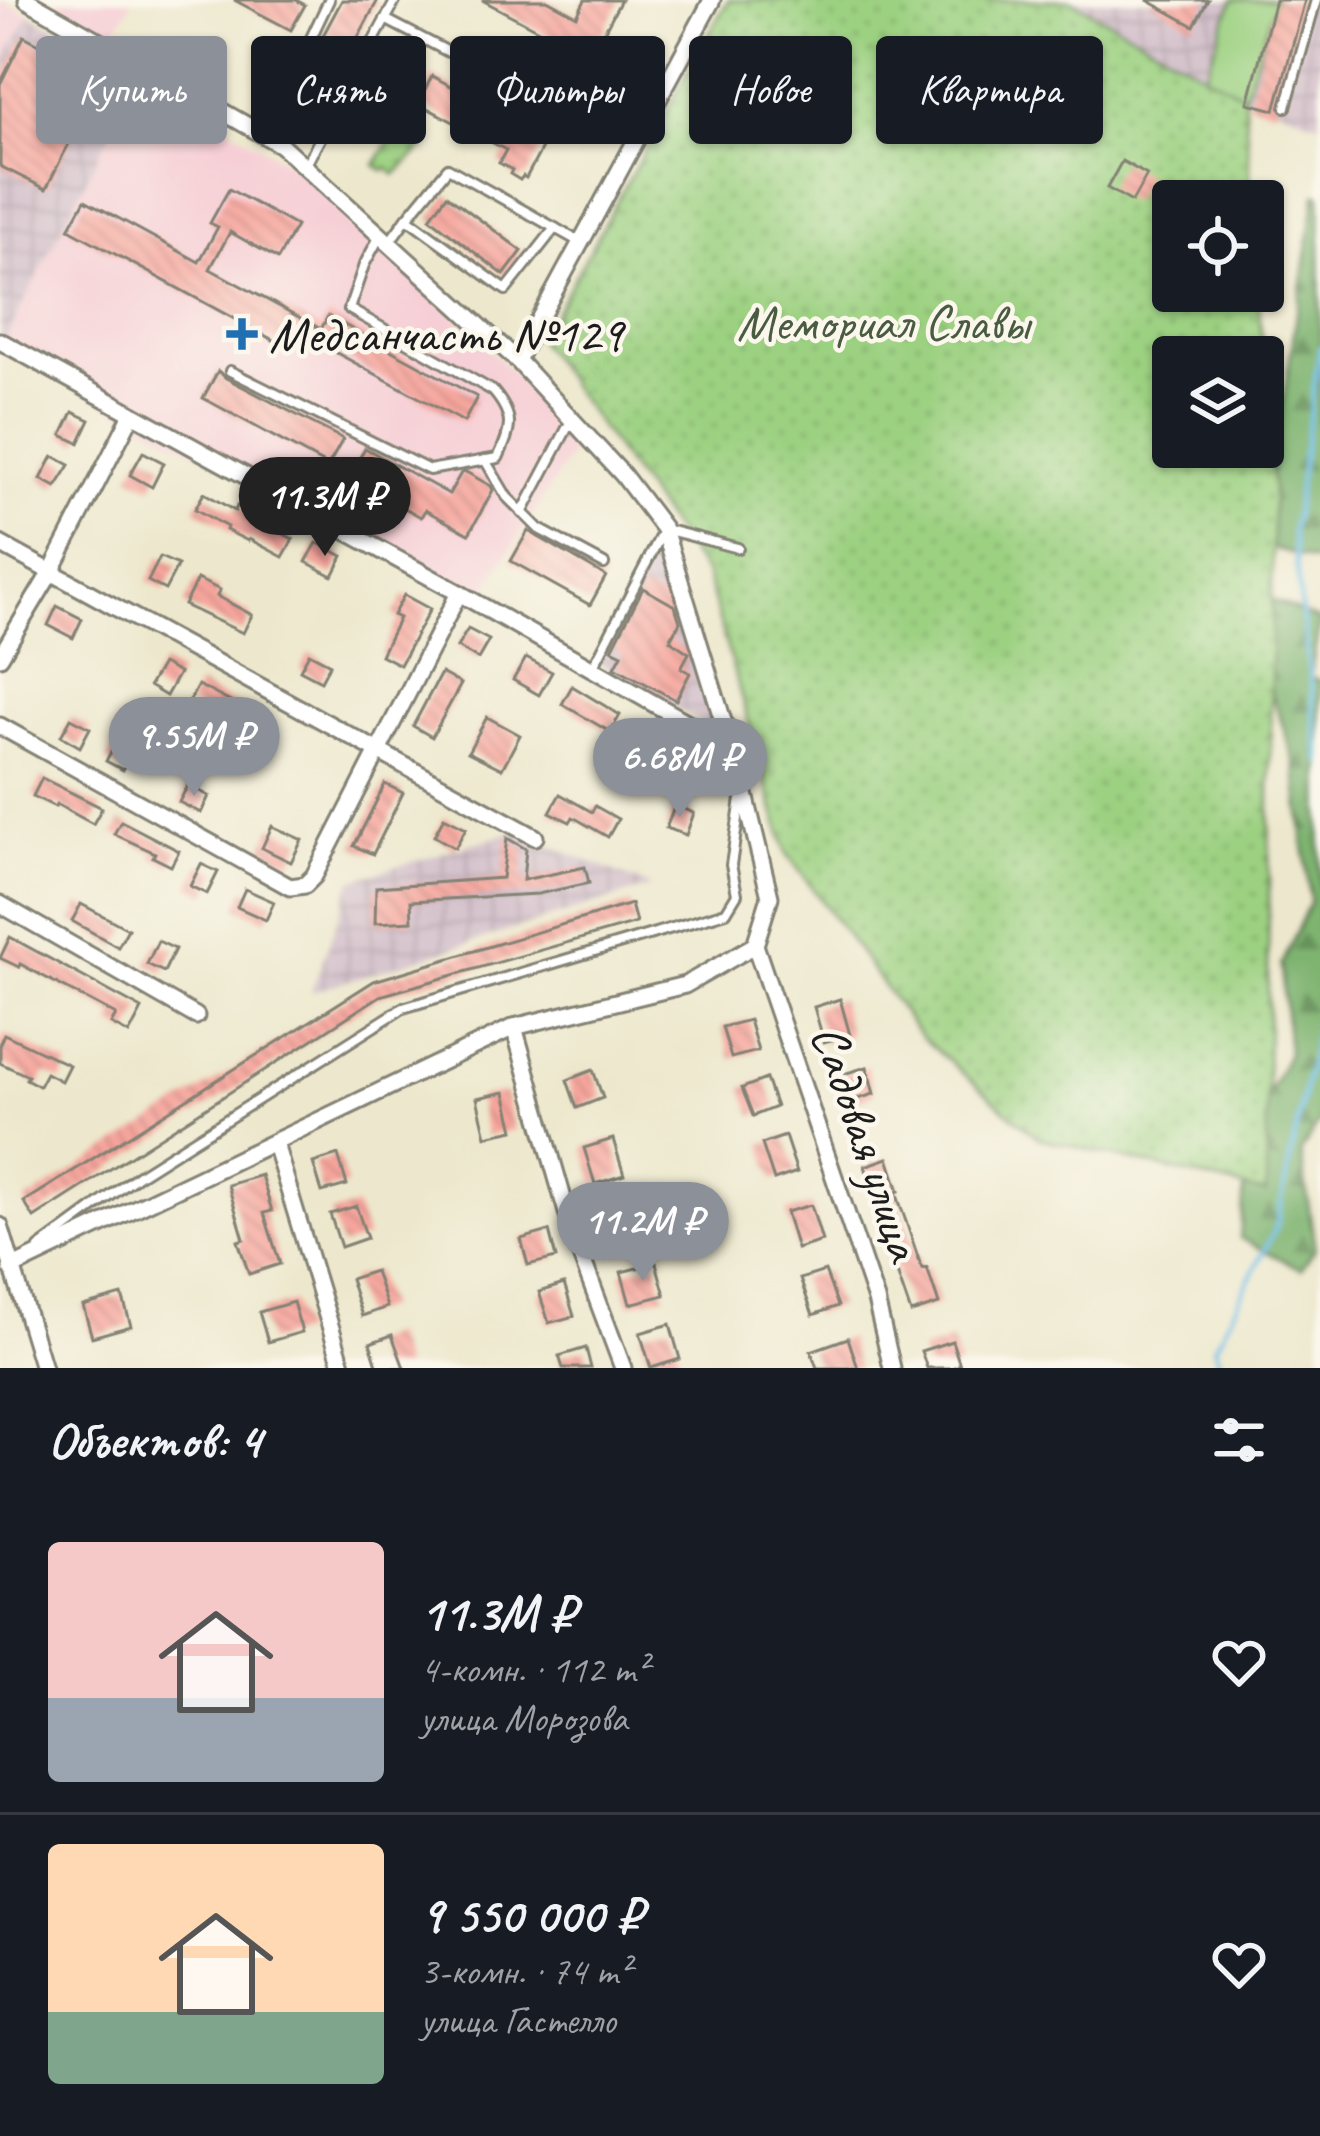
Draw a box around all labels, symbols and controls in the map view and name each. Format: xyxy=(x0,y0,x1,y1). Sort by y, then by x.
chip: Купить xyxy=(36,36,227,144)
chip: Снять xyxy=(251,36,426,144)
chip: Фильтры xyxy=(450,36,665,144)
chip: Новое xyxy=(689,36,852,144)
chip: Квартира xyxy=(876,36,1103,144)
map controls xyxy=(1152,180,1284,468)
button: locate xyxy=(1152,180,1284,312)
park label: Мемориал Славы xyxy=(737,290,1033,354)
place label: Медсанчасть №129 xyxy=(269,302,627,366)
marker: Медсанчасть №129 xyxy=(226,318,258,350)
button: layers xyxy=(1152,336,1284,468)
pin: 11.3M ₽ xyxy=(214,457,436,559)
text: 11.3M ₽ xyxy=(266,471,384,520)
pin: 9.55M ₽ xyxy=(83,697,305,799)
text: 9.55M ₽ xyxy=(136,711,252,760)
pin: 6.68M ₽ xyxy=(569,718,791,820)
text: 6.68M ₽ xyxy=(620,732,740,781)
street label: Садовая улица xyxy=(797,1016,938,1272)
pin: 11.2M ₽ xyxy=(532,1182,754,1284)
text: 11.2M ₽ xyxy=(584,1196,702,1245)
icon: filters xyxy=(1206,1407,1272,1473)
text: Объектов: 4 xyxy=(48,1408,261,1472)
text: 11.3M ₽ xyxy=(420,1581,575,1645)
icon: home xyxy=(144,1590,288,1734)
icon: heart xyxy=(1206,1629,1272,1695)
text: 4-комн. · 112 m² xyxy=(420,1645,648,1694)
text: улица Морозова xyxy=(420,1694,627,1743)
text: 9 550 000 ₽ xyxy=(420,1883,642,1947)
icon: home xyxy=(144,1892,288,2036)
icon: heart xyxy=(1206,1931,1272,1997)
text: 3-комн. · 74 m² xyxy=(420,1947,630,1996)
text: улица Гастелло xyxy=(420,1996,616,2045)

